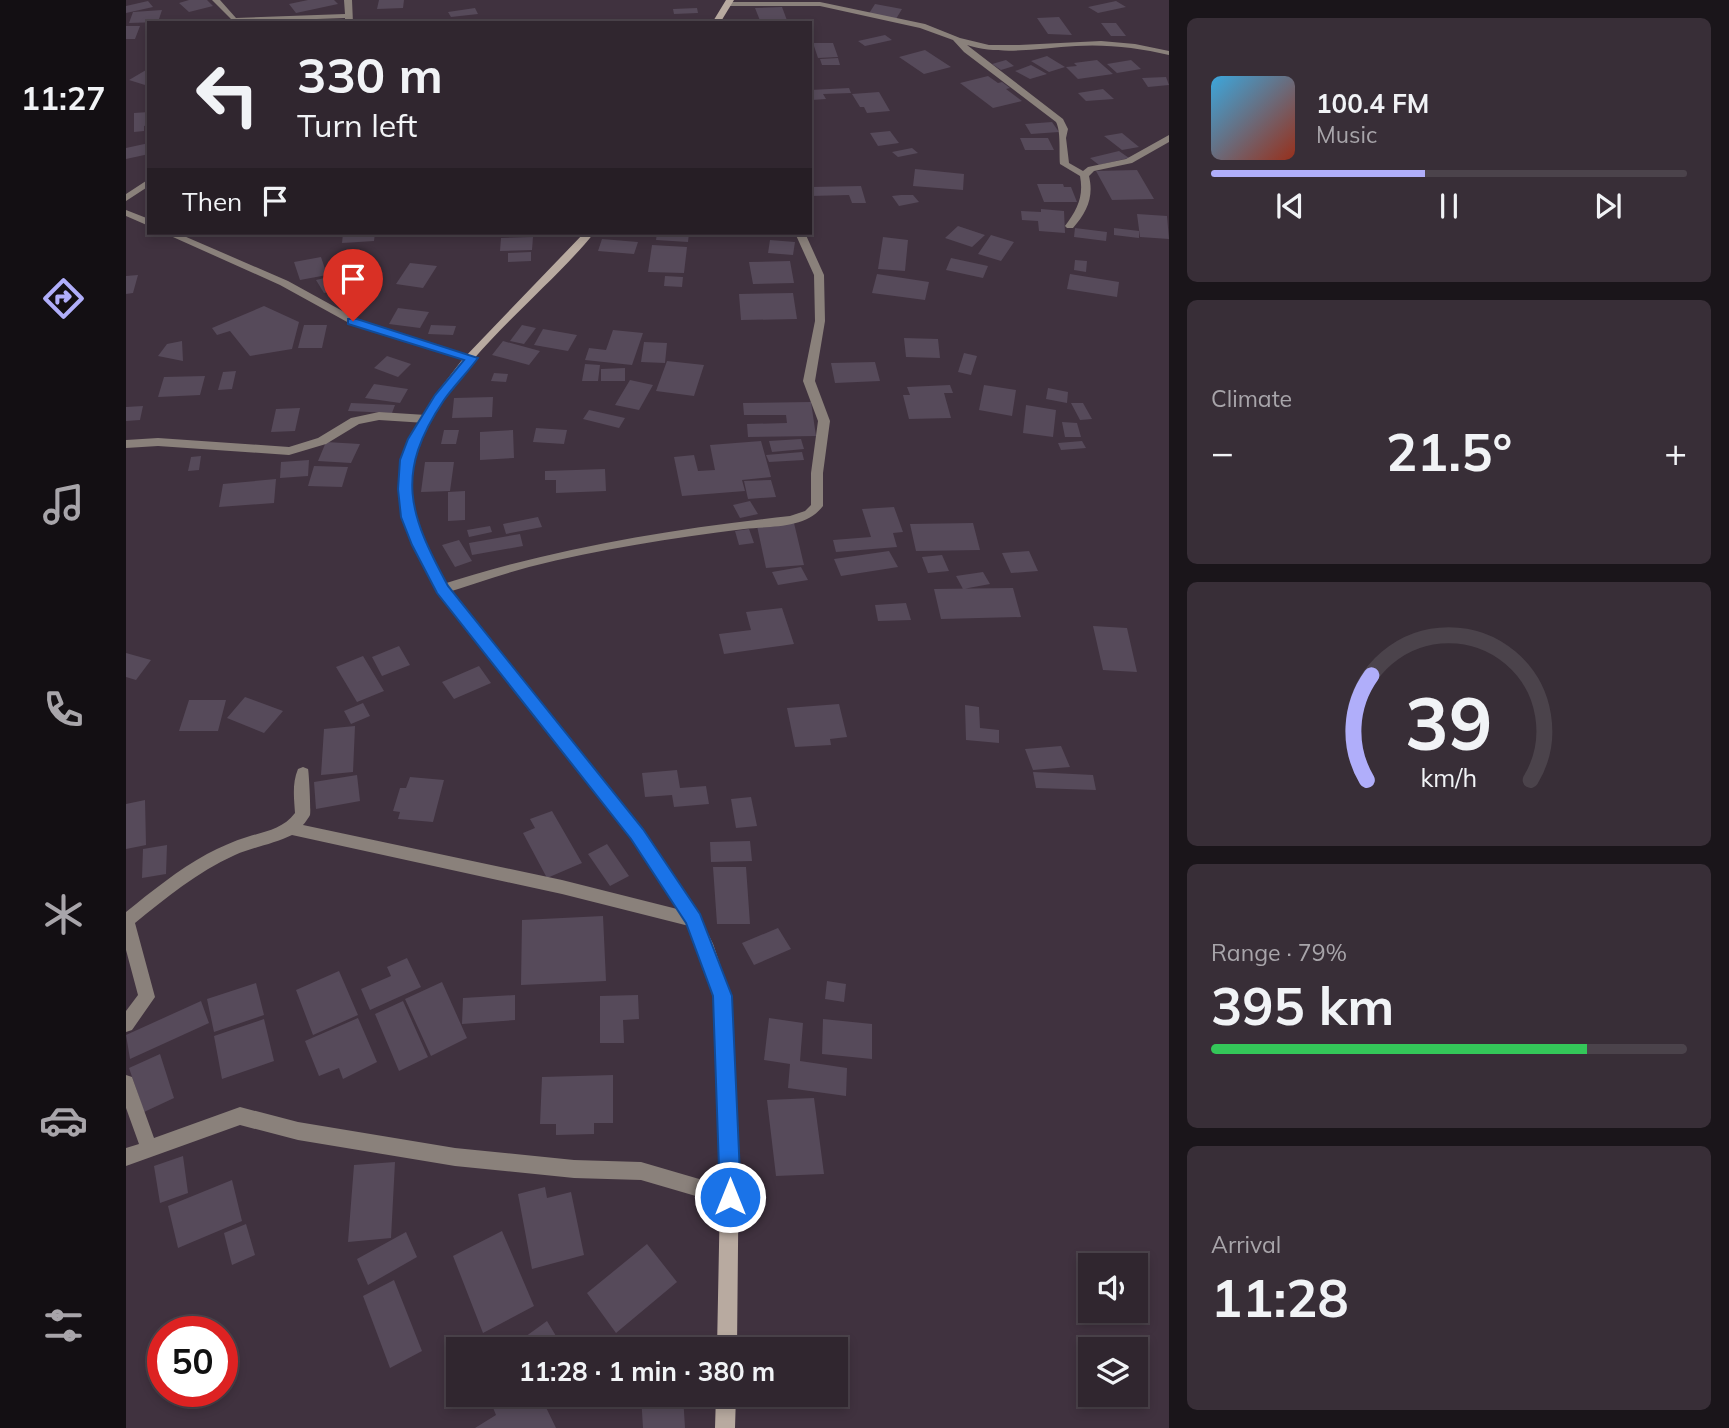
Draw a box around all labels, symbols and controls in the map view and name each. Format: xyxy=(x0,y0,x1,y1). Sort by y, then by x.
text: 330 m xyxy=(297,44,443,105)
icon: left xyxy=(182,49,273,140)
text: 11:27 xyxy=(21,78,105,118)
text: 100.4 FM xyxy=(1316,87,1429,120)
text: Turn left xyxy=(297,105,417,145)
text: Music xyxy=(1316,120,1377,149)
icon: arrive xyxy=(256,182,294,220)
text: Then xyxy=(182,185,242,218)
icon: previous xyxy=(1271,187,1309,225)
icon: pause xyxy=(1430,187,1468,225)
icon: next xyxy=(1589,187,1627,225)
pin xyxy=(323,249,383,321)
icon: arrive xyxy=(334,260,372,298)
icon: directions xyxy=(39,274,88,323)
text: Climate xyxy=(1211,384,1292,413)
text: 21.5° xyxy=(1386,419,1512,484)
text: − xyxy=(1211,428,1234,476)
text: + xyxy=(1664,428,1687,476)
icon: music xyxy=(39,480,88,529)
text: 39 xyxy=(1405,677,1493,768)
icon: phone xyxy=(39,685,88,734)
text: km/h xyxy=(1421,762,1477,793)
icon: climate xyxy=(39,890,88,939)
text: Range · 79% xyxy=(1211,938,1347,967)
text: 395 km xyxy=(1211,973,1394,1038)
icon: car xyxy=(39,1096,88,1145)
position arrow xyxy=(693,1160,767,1234)
text: Arrival xyxy=(1211,1230,1281,1259)
map controls xyxy=(1078,1253,1148,1407)
button: sound xyxy=(1078,1253,1148,1323)
text: 11:28 xyxy=(1211,1265,1349,1330)
icon: filters xyxy=(39,1301,88,1350)
speed limit sign: 50 xyxy=(147,1316,238,1407)
button: layers xyxy=(1078,1337,1148,1407)
text: 11:28 · 1 min · 380 m xyxy=(519,1355,775,1388)

